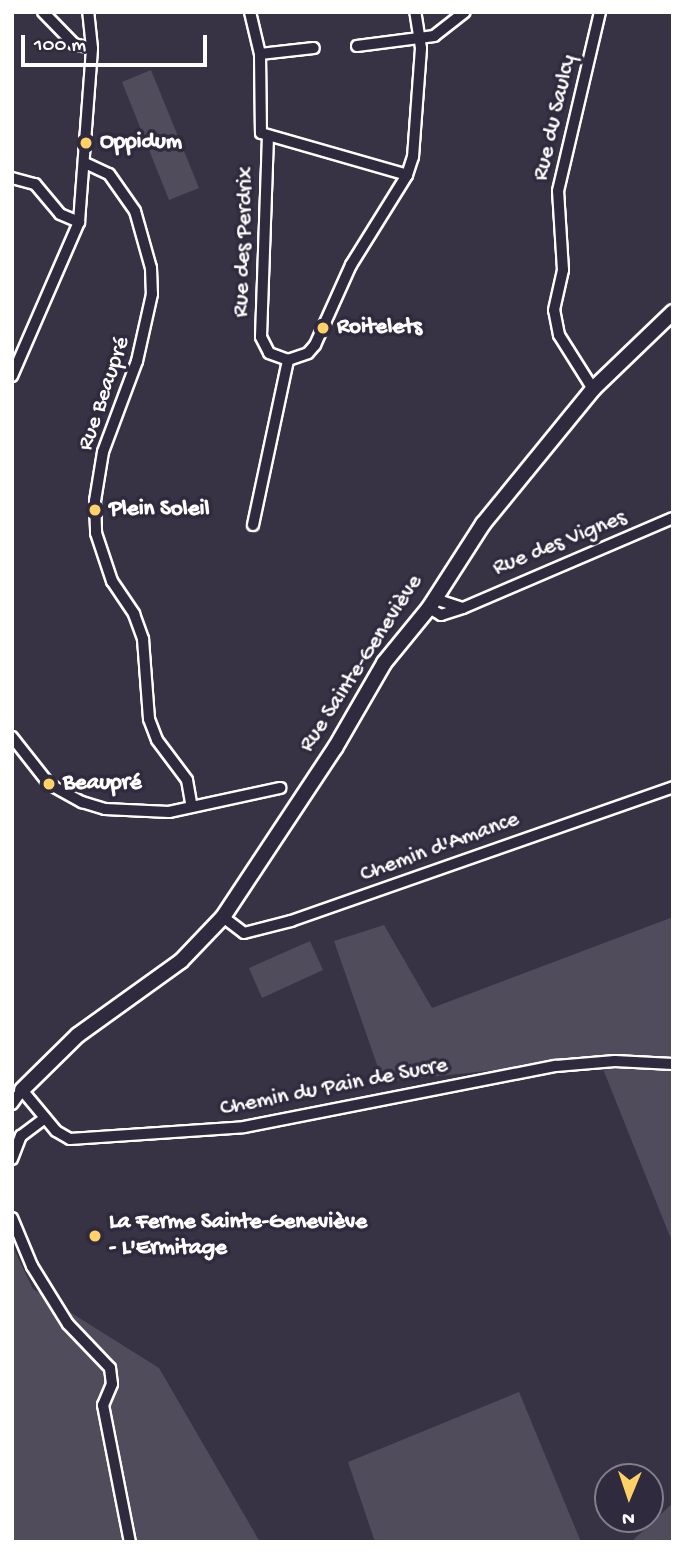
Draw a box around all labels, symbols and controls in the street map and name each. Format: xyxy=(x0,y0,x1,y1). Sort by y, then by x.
scale bar xyxy=(24,21,210,65)
text: 100 m xyxy=(34,34,86,59)
street label: Rue du Saulcy xyxy=(528,52,584,184)
place label: Oppidum xyxy=(100,129,182,157)
marker: Oppidum xyxy=(78,135,94,151)
street label: Rue des Perdrix xyxy=(229,166,261,318)
place label: Roitelets xyxy=(337,314,422,342)
marker: Roitelets xyxy=(315,320,331,336)
street label: Rue Beaupré xyxy=(73,333,137,455)
place label: Plein Soleil xyxy=(109,496,210,524)
marker: Plein Soleil xyxy=(87,502,103,518)
street label: Rue des Vignes xyxy=(489,505,631,583)
street label: Rue Sainte-Geneviève xyxy=(294,570,430,758)
place label: Beaupré xyxy=(63,770,142,798)
marker: Beaupré xyxy=(41,776,57,792)
street label: Chemin d'Amance xyxy=(357,806,523,890)
street label: Chemin du Pain de Sucre xyxy=(218,1052,450,1124)
place label: La Ferme Sainte-Geneviève - L'Ermitage xyxy=(109,1209,367,1263)
marker: La Ferme Sainte-Geneviève - L'Ermitage xyxy=(87,1228,103,1244)
north arrow xyxy=(594,1463,664,1533)
text: N xyxy=(622,1506,635,1529)

